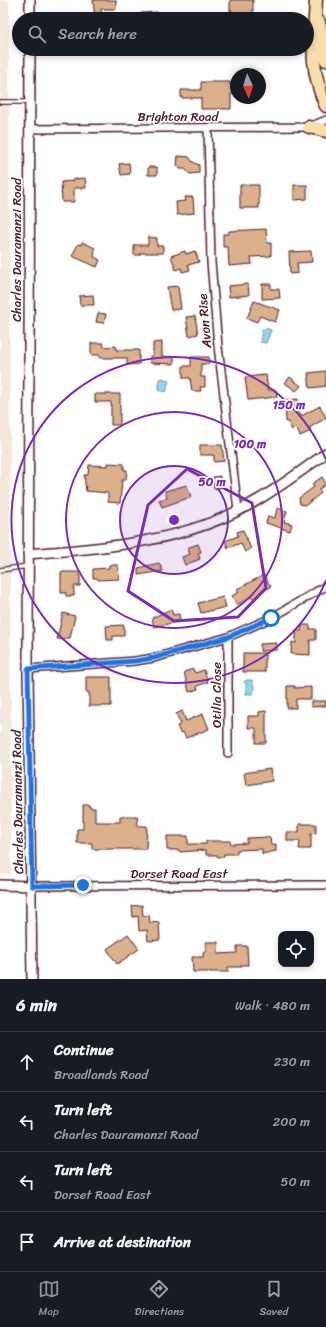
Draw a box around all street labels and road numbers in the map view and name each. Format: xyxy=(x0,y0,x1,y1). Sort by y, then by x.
street label: Brighton Road xyxy=(138,105,220,128)
street label: Charles Dauramanzi Road xyxy=(5,177,28,322)
street label: Avon Rise xyxy=(191,293,218,350)
street label: Otilia Close xyxy=(205,662,228,728)
street label: Charles Dauramanzi Road xyxy=(5,729,30,874)
street label: Dorset Road East xyxy=(130,862,228,885)

